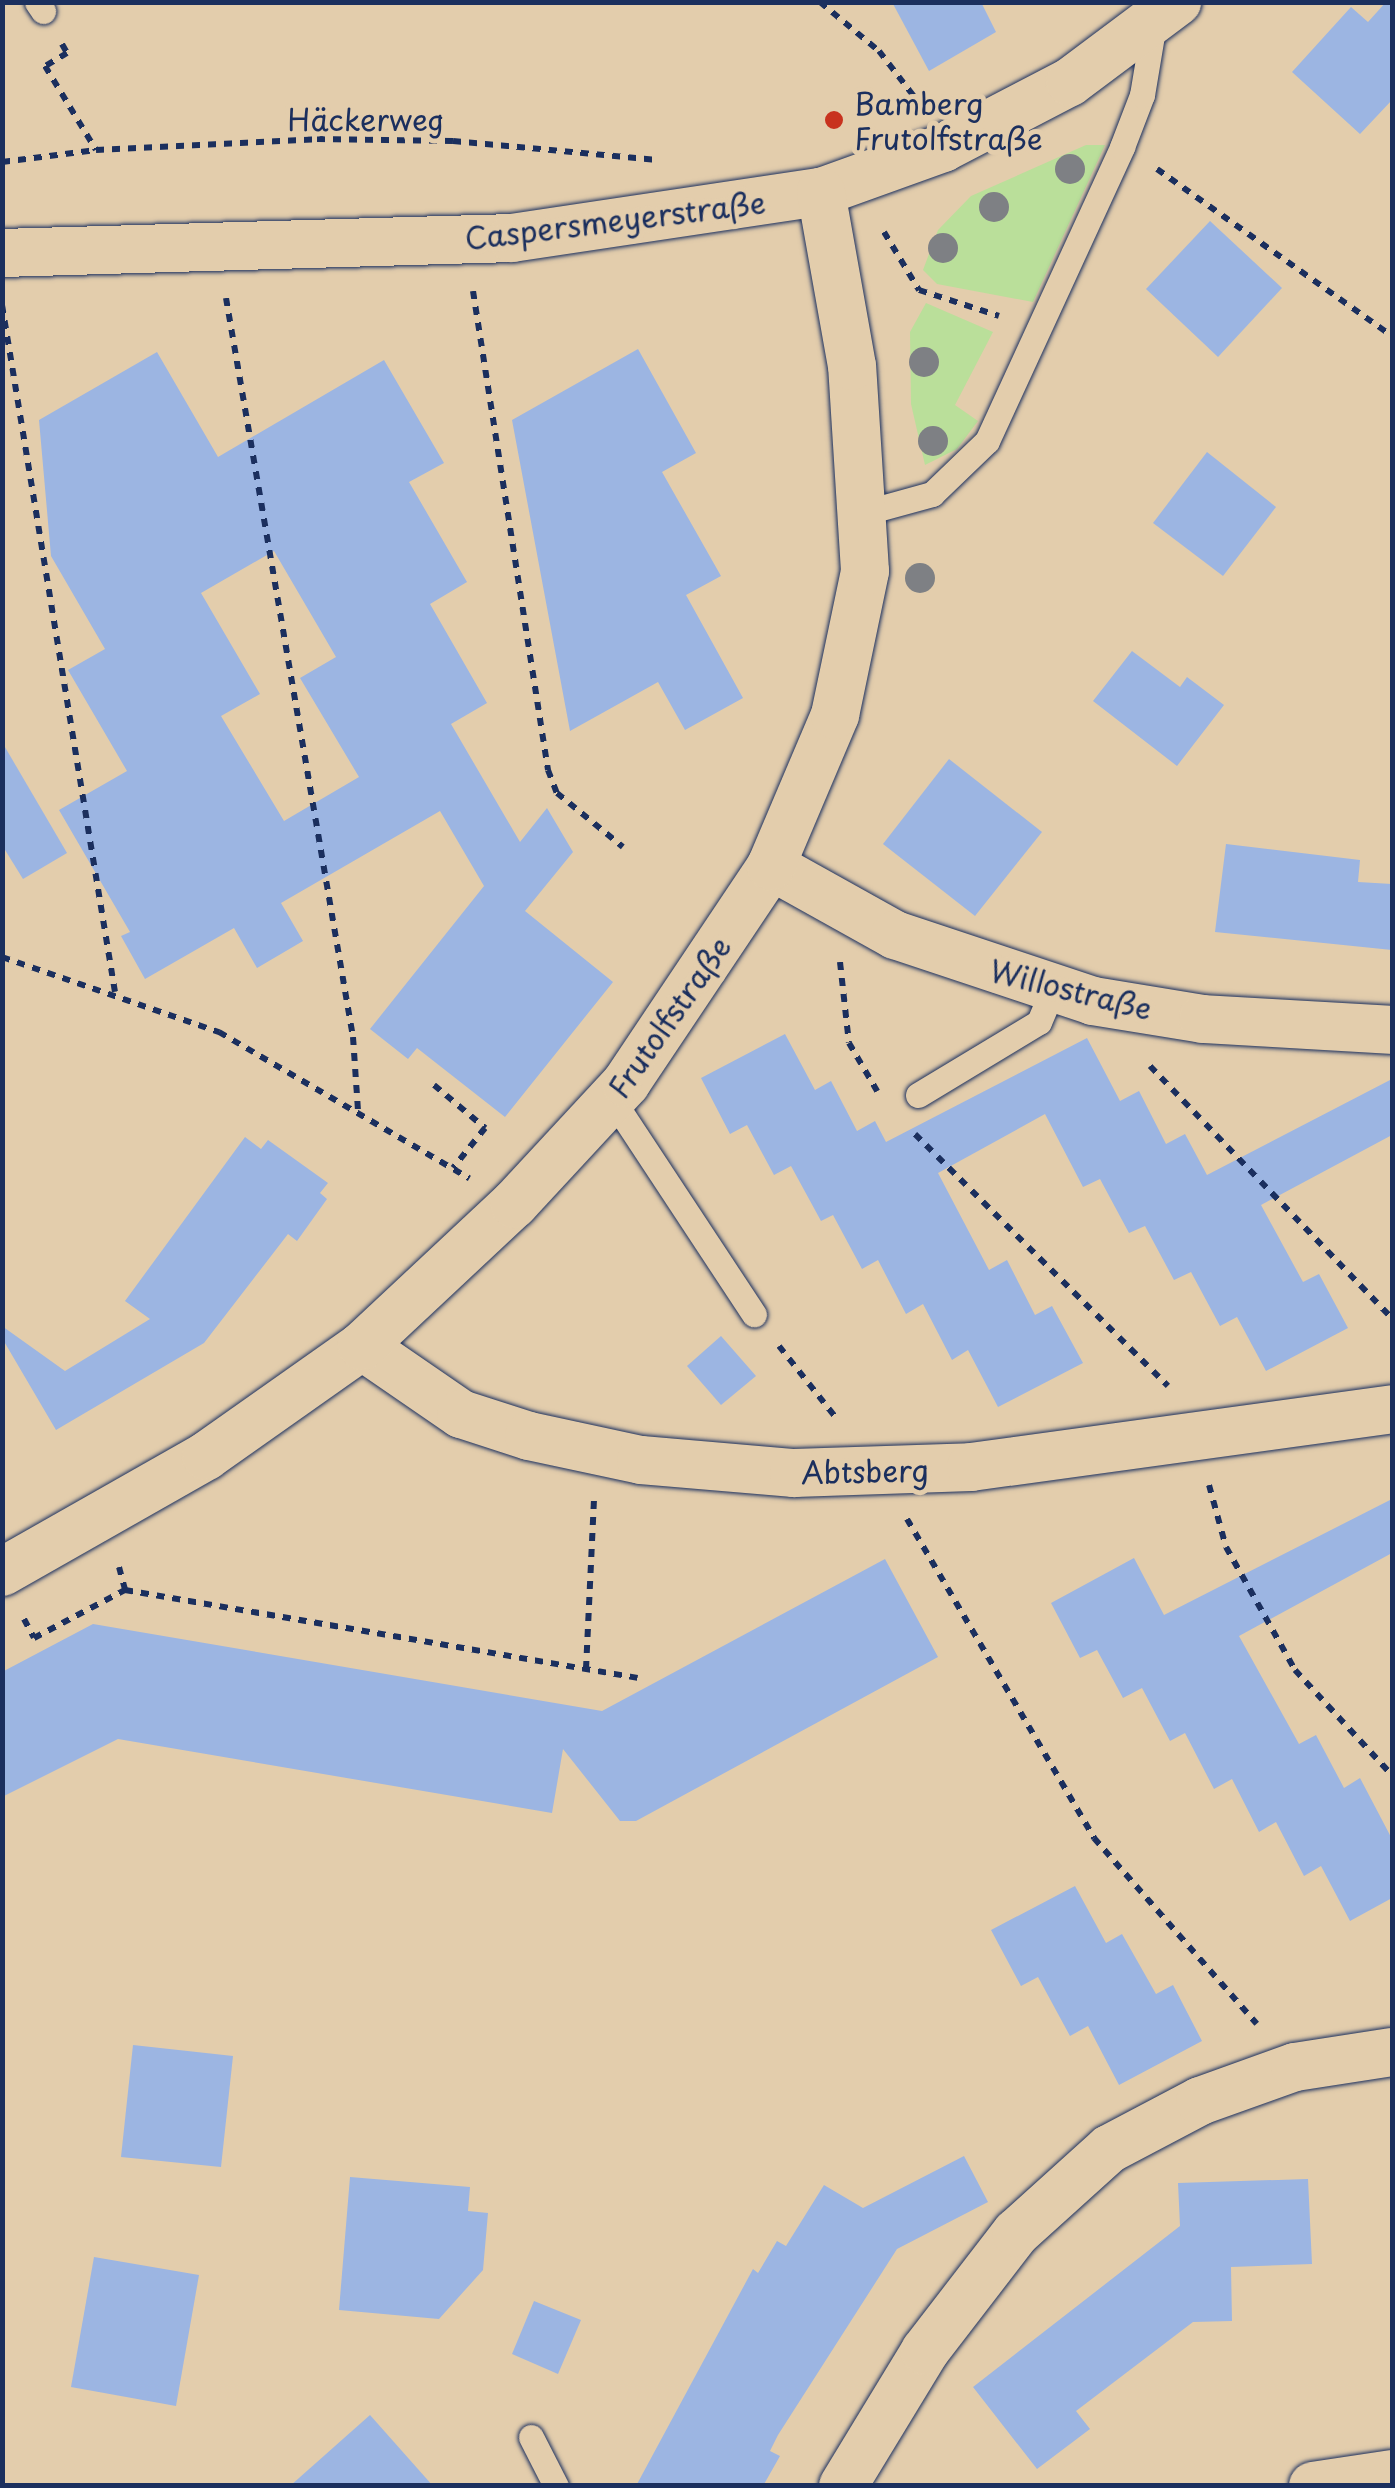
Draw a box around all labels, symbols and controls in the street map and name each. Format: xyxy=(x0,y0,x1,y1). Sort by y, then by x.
place label: Bamberg Frutolfstraße xyxy=(854,85,1043,156)
street label: Häckerweg xyxy=(288,101,444,137)
marker: Bamberg Frutolfstraße xyxy=(823,109,845,131)
street label: Caspersmeyerstraße xyxy=(463,184,767,256)
street label: Frutolfstraße xyxy=(600,929,738,1105)
street label: Willostraße xyxy=(986,951,1156,1027)
street label: Abtsberg xyxy=(801,1452,929,1490)

